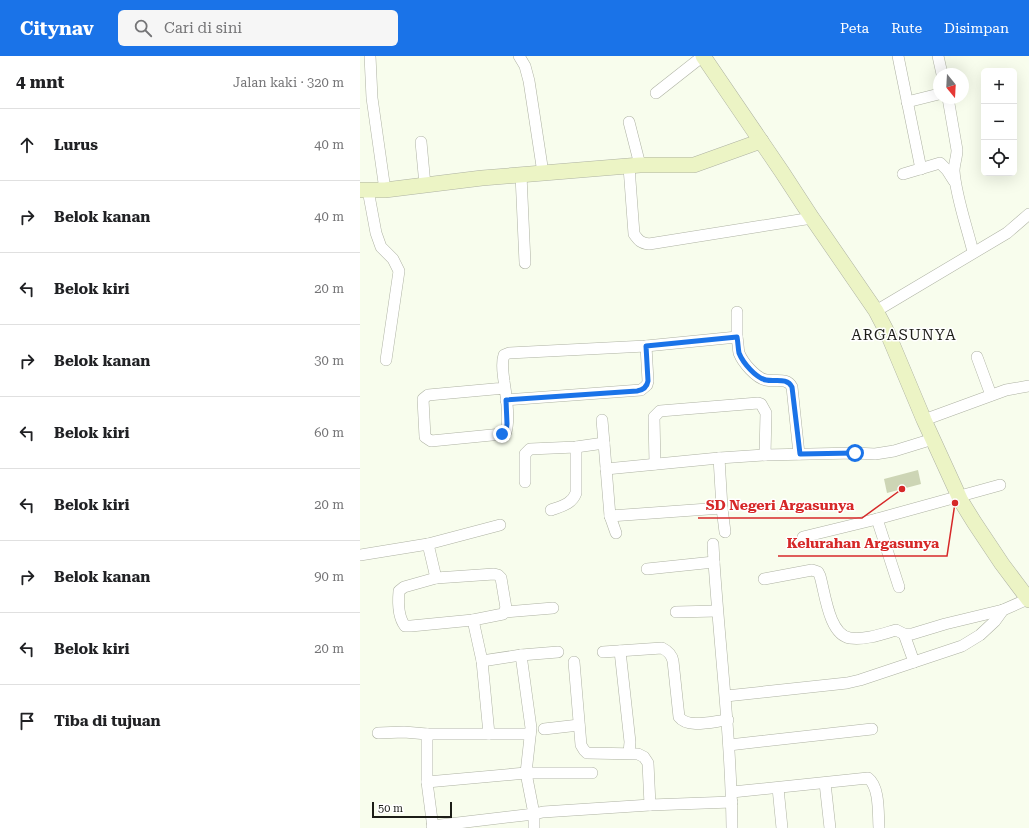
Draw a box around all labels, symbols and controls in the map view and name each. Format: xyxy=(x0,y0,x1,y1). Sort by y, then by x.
search box xyxy=(118,10,398,46)
text: Citynav xyxy=(20,17,94,40)
icon: search xyxy=(132,17,154,39)
text: Cari di sini xyxy=(164,19,242,37)
text: Peta xyxy=(840,20,869,36)
text: Rute xyxy=(891,20,922,36)
text: Disimpan xyxy=(944,20,1009,36)
north arrow xyxy=(933,68,969,104)
map controls xyxy=(981,68,1017,176)
button: + xyxy=(981,68,1017,104)
text: 4 mnt xyxy=(16,72,65,92)
text: Jalan kaki · 320 m xyxy=(233,75,344,90)
button: − xyxy=(981,104,1017,140)
icon: ahead xyxy=(16,134,38,156)
text: Lurus xyxy=(54,136,98,154)
text: 40 m xyxy=(314,137,344,152)
button: locate xyxy=(981,140,1017,176)
icon: right xyxy=(16,206,38,228)
text: Belok kanan xyxy=(54,208,150,226)
text: 40 m xyxy=(314,209,344,224)
icon: left xyxy=(16,278,38,300)
text: Belok kiri xyxy=(54,280,130,298)
text: 20 m xyxy=(314,281,344,296)
district label: ARGASUNYA xyxy=(851,326,957,344)
icon: right xyxy=(16,350,38,372)
text: Belok kanan xyxy=(54,352,150,370)
text: 30 m xyxy=(314,353,344,368)
icon: left xyxy=(16,422,38,444)
text: Belok kiri xyxy=(54,424,130,442)
text: 60 m xyxy=(314,425,344,440)
route end xyxy=(493,425,511,443)
route start xyxy=(846,444,864,462)
callout: SD Negeri Argasunya xyxy=(698,492,862,518)
icon: left xyxy=(16,494,38,516)
text: Belok kiri xyxy=(54,496,130,514)
text: 20 m xyxy=(314,497,344,512)
text: SD Negeri Argasunya xyxy=(706,497,855,513)
callout: Kelurahan Argasunya xyxy=(778,530,947,556)
text: Kelurahan Argasunya xyxy=(787,535,940,551)
icon: right xyxy=(16,566,38,588)
text: Belok kanan xyxy=(54,568,150,586)
text: 90 m xyxy=(314,569,344,584)
icon: left xyxy=(16,638,38,660)
text: Belok kiri xyxy=(54,640,130,658)
text: 20 m xyxy=(314,641,344,656)
icon: arrive xyxy=(16,710,38,732)
text: Tiba di tujuan xyxy=(54,712,161,730)
scale bar xyxy=(372,800,452,819)
text: 50 m xyxy=(378,802,403,815)

